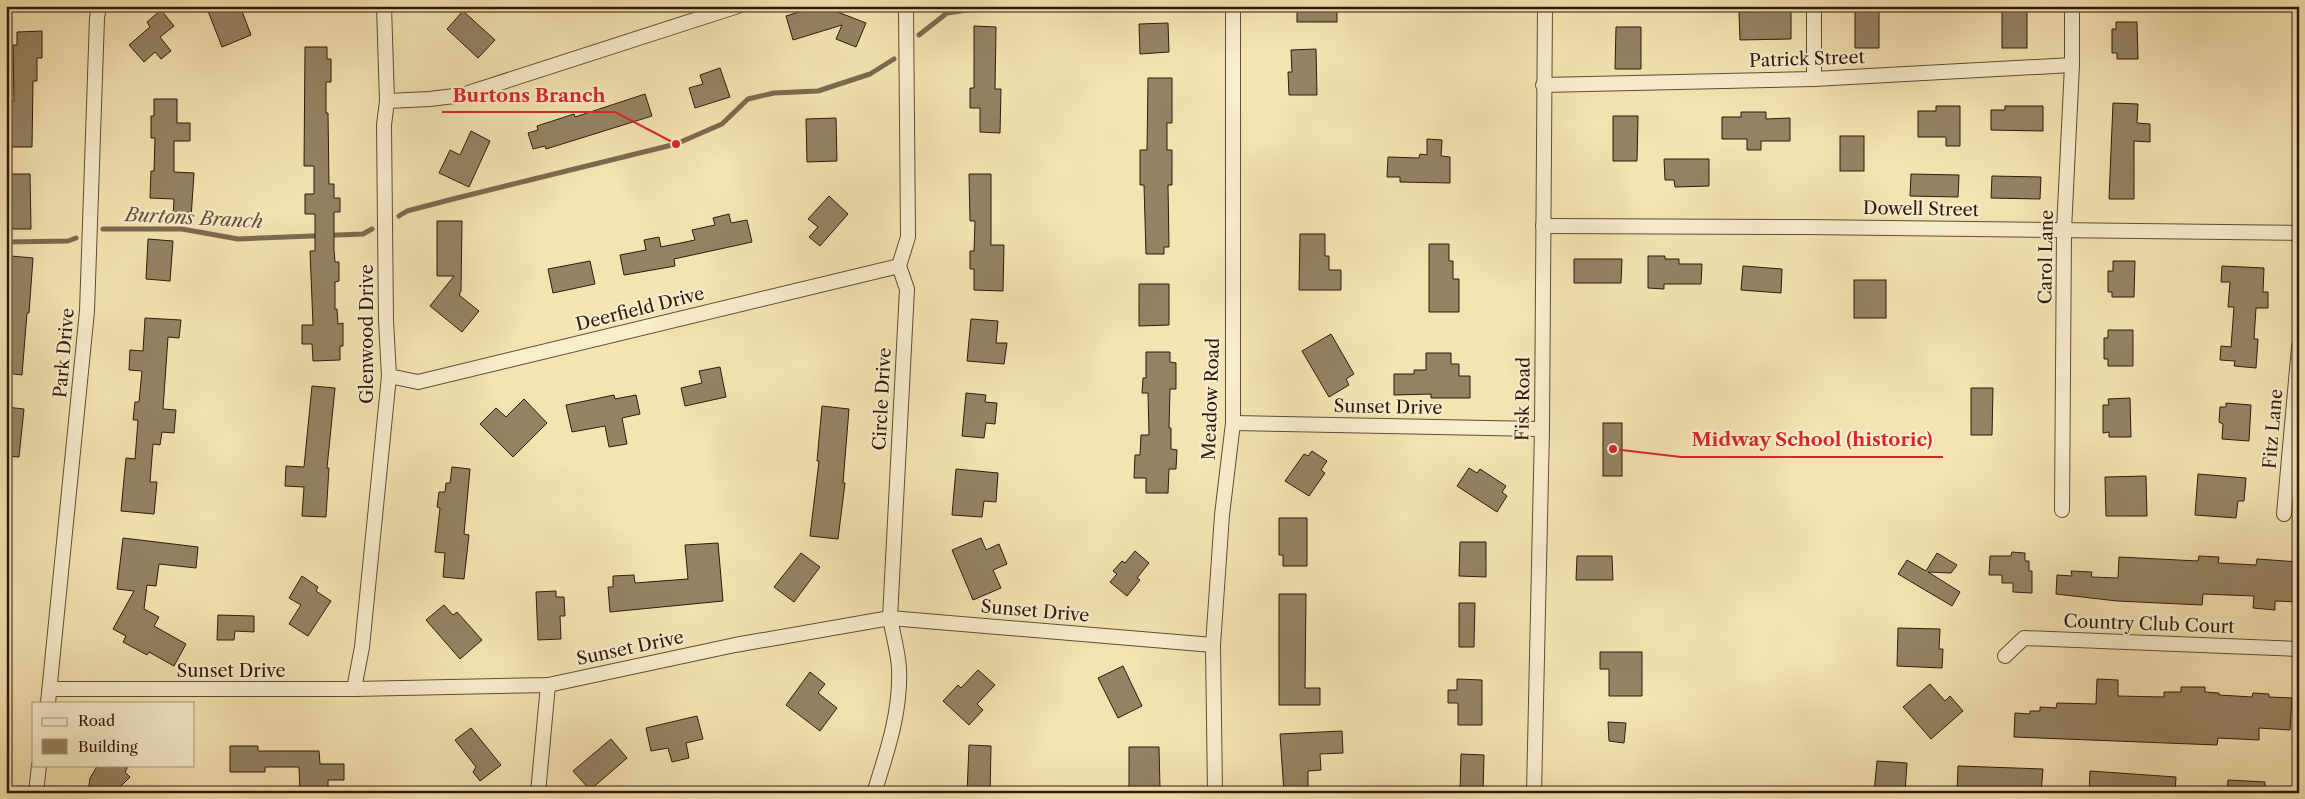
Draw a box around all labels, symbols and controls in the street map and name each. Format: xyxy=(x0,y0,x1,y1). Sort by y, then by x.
street label: Patrick Street xyxy=(1749,46,1866,72)
callout: Burtons Branch xyxy=(442,78,615,112)
text: Burtons Branch xyxy=(452,84,606,107)
street label: Dowell Street xyxy=(1863,197,1980,221)
water label: Burtons Branch xyxy=(123,203,264,233)
street label: Carol Lane xyxy=(2034,210,2058,304)
street label: Glenwood Drive xyxy=(356,264,378,404)
street label: Deerfield Drive xyxy=(573,282,707,336)
street label: Park Drive xyxy=(49,307,79,399)
street label: Meadow Road xyxy=(1198,337,1224,461)
street label: Circle Drive xyxy=(868,347,896,451)
street label: Fisk Road xyxy=(1511,357,1535,441)
street label: Fitz Lane xyxy=(2259,388,2287,470)
street label: Sunset Drive xyxy=(1333,395,1443,419)
callout: Midway School (historic) xyxy=(1681,423,1943,457)
text: Midway School (historic) xyxy=(1691,428,1933,451)
street label: Sunset Drive xyxy=(980,595,1090,627)
street label: Country Club Court xyxy=(2063,610,2236,638)
street label: Sunset Drive xyxy=(574,626,686,670)
street label: Sunset Drive xyxy=(177,660,286,682)
legend xyxy=(32,702,195,766)
text: Road xyxy=(78,711,115,730)
text: Building xyxy=(78,737,138,756)

